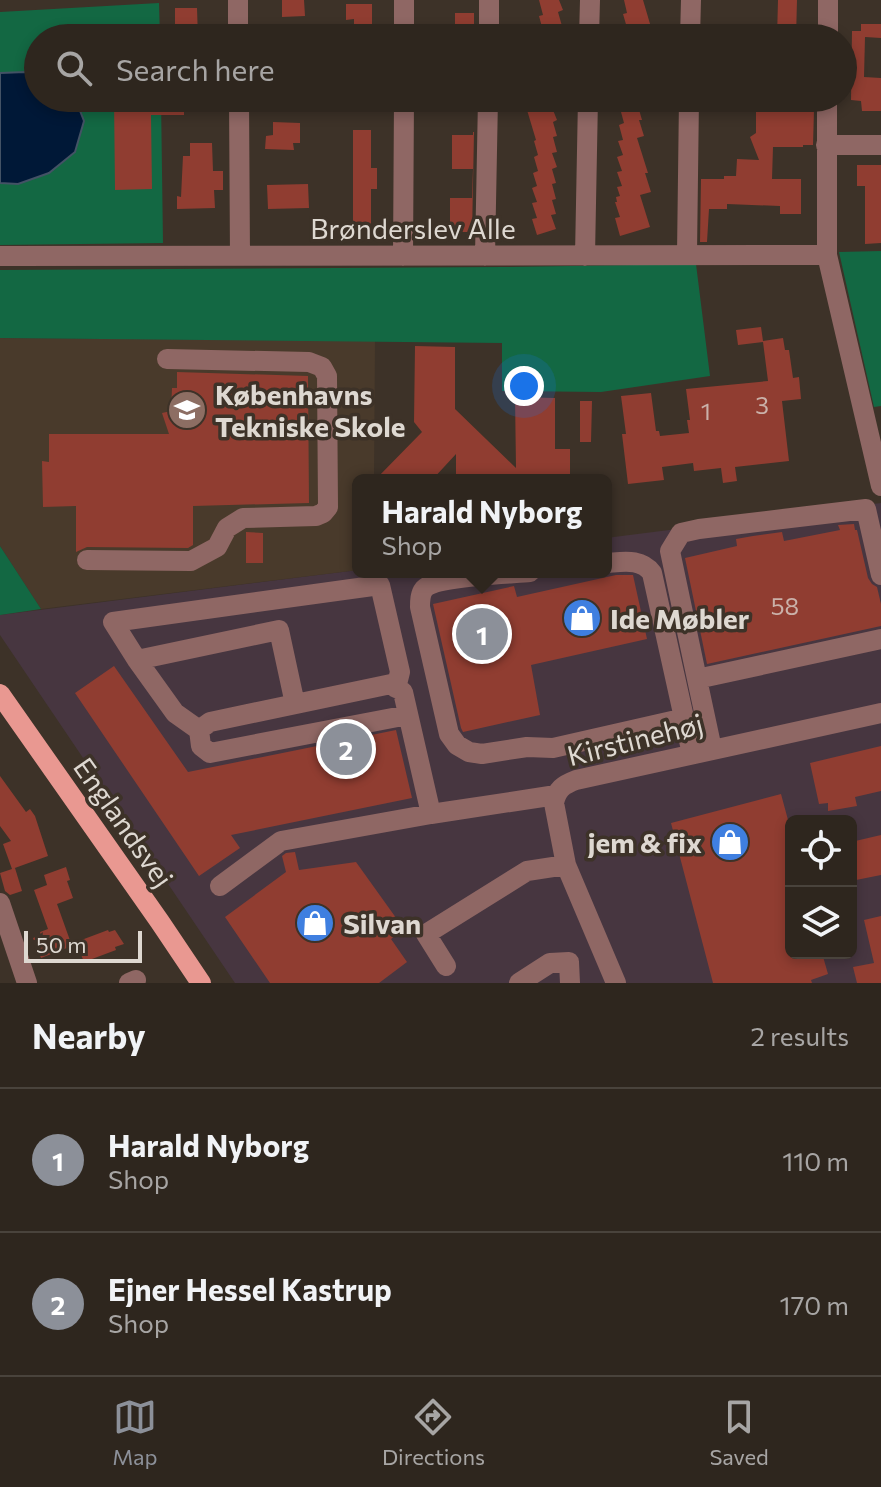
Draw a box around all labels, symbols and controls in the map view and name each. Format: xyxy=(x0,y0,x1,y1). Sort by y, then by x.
search box xyxy=(24,24,857,112)
icon: search xyxy=(52,46,96,90)
text: Search here xyxy=(116,50,275,87)
street label: Brønderslev Alle xyxy=(310,211,516,245)
your location xyxy=(504,366,544,406)
place label: Københavns Tekniske Skole xyxy=(215,377,406,443)
school or university icon: Københavns Tekniske Skole xyxy=(166,389,208,431)
house number: 3 xyxy=(755,390,769,419)
house number: 1 xyxy=(701,396,711,425)
popup xyxy=(352,474,612,578)
text: Harald Nyborg xyxy=(381,492,583,529)
text: Shop xyxy=(381,529,442,560)
house number: 58 xyxy=(771,591,799,620)
shop icon: Ide Møbler xyxy=(561,597,603,639)
place label: Ide Møbler xyxy=(610,601,750,635)
pin: 1 xyxy=(456,604,508,664)
street label: Kirstinehøj xyxy=(564,706,706,772)
pin: 2 xyxy=(320,719,372,779)
street label: Englandsvej xyxy=(67,751,181,893)
map controls xyxy=(785,815,857,959)
button: locate xyxy=(785,815,857,887)
shop icon: jem & fix xyxy=(709,821,751,863)
place label: jem & fix xyxy=(587,825,702,859)
button: layers xyxy=(785,887,857,959)
shop icon: Silvan xyxy=(294,902,336,944)
place label: Silvan xyxy=(343,906,421,940)
scale bar xyxy=(24,927,142,963)
text: 50 m xyxy=(36,931,86,958)
text: Nearby xyxy=(32,1014,146,1056)
text: 2 results xyxy=(751,1020,849,1051)
text: Harald Nyborg xyxy=(108,1126,309,1163)
text: 1 xyxy=(52,1145,64,1176)
text: 110 m xyxy=(782,1145,849,1176)
text: Shop xyxy=(108,1163,169,1194)
text: Ejner Hessel Kastrup xyxy=(108,1270,392,1307)
text: 2 xyxy=(51,1289,65,1320)
text: 170 m xyxy=(780,1289,849,1320)
text: Shop xyxy=(108,1307,169,1338)
tab: Map xyxy=(112,1395,158,1470)
tab: Directions xyxy=(382,1395,485,1470)
tab: Saved xyxy=(709,1395,769,1470)

